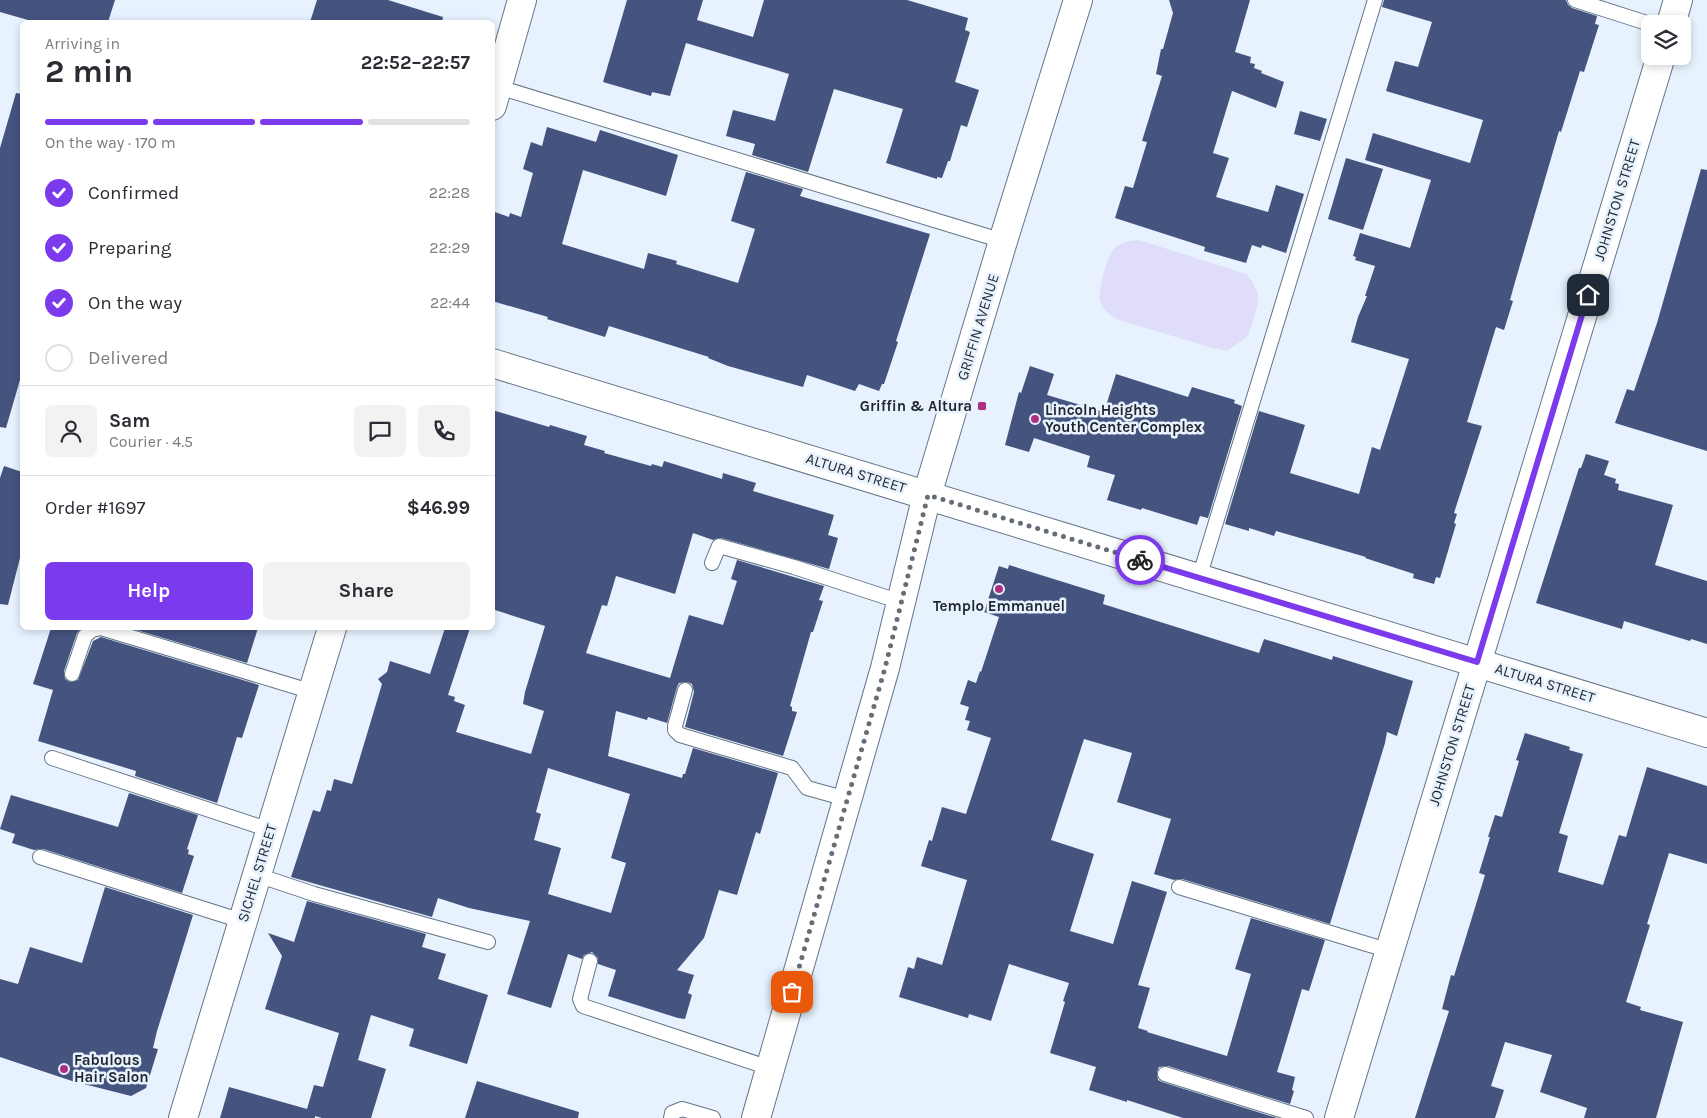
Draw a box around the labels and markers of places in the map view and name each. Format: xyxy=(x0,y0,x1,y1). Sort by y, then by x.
pin xyxy=(1567,274,1609,316)
place label: Griffin & Altura xyxy=(860,397,972,415)
marker: Griffin & Altura xyxy=(976,400,988,412)
place label: Lincoln Heights Youth Center Complex xyxy=(1045,401,1203,436)
marker: Lincoln Heights Youth Center Complex xyxy=(1029,413,1041,425)
marker: Templo Emmanuel xyxy=(993,583,1005,595)
place label: Templo Emmanuel xyxy=(933,597,1065,615)
pin xyxy=(771,971,813,1013)
place label: Fabulous Hair Salon xyxy=(74,1051,149,1086)
marker: Fabulous Hair Salon xyxy=(58,1063,70,1075)

